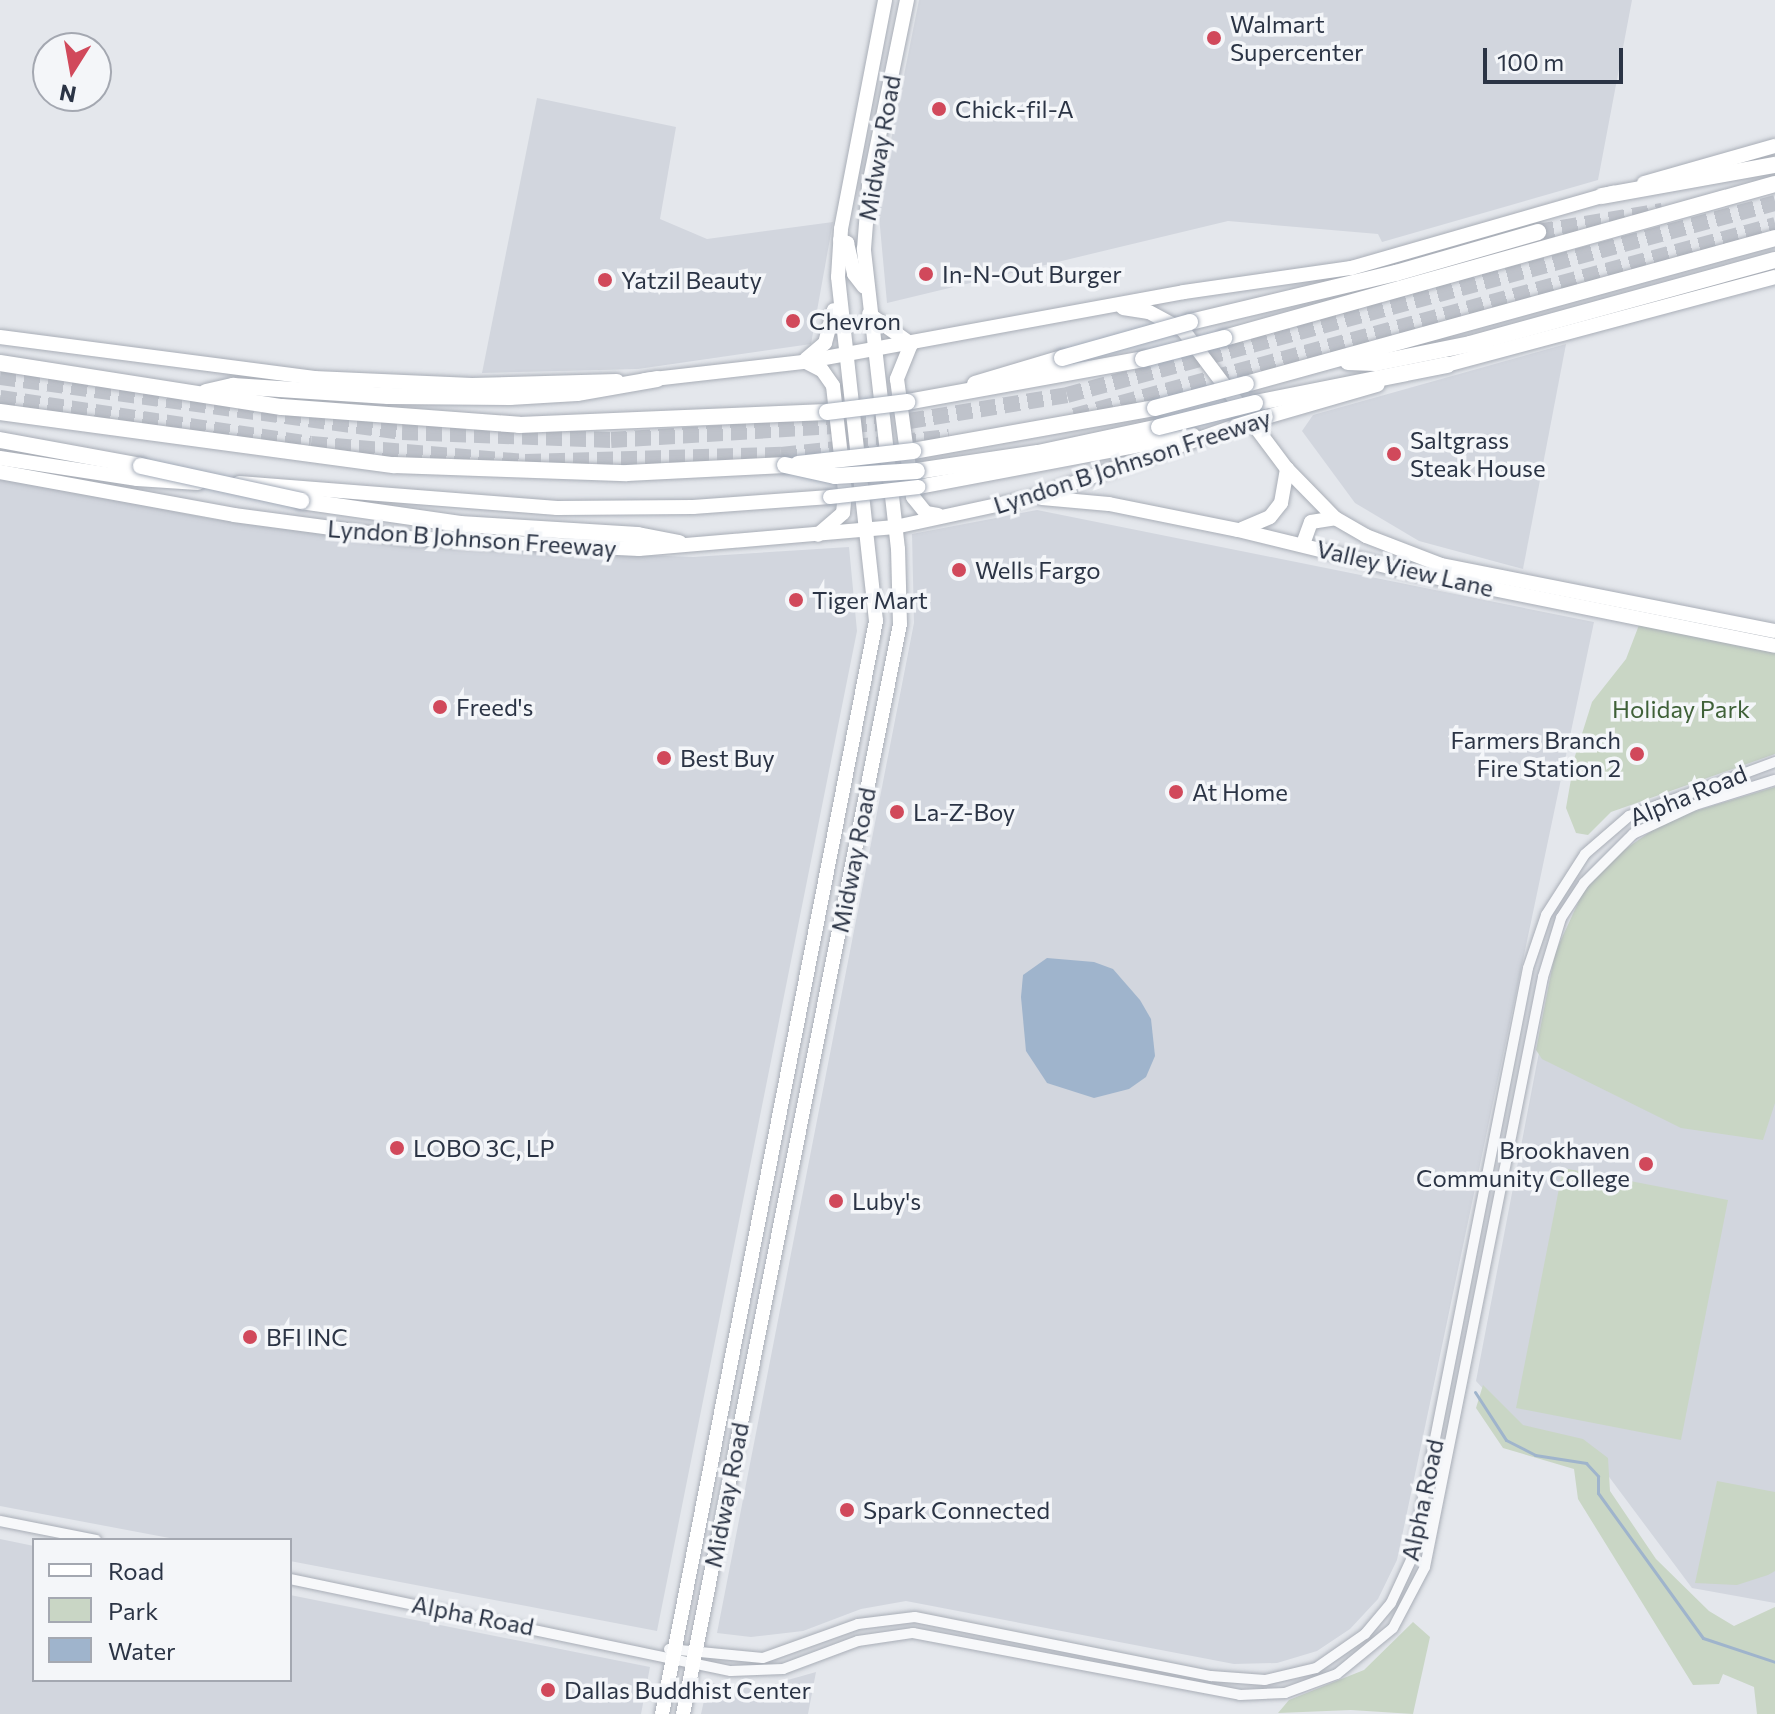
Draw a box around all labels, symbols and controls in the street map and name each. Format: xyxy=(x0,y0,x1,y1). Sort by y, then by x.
place label: Walmart Supercenter xyxy=(1230,10,1364,66)
marker: Walmart Supercenter xyxy=(1205,29,1223,47)
north arrow xyxy=(32,32,112,112)
scale bar xyxy=(1487,32,1627,82)
text: 100 m xyxy=(1497,47,1564,76)
street label: Midway Road xyxy=(852,73,906,223)
text: N xyxy=(57,79,78,109)
place label: Chick-fil-A xyxy=(955,95,1074,123)
marker: Chick-fil-A xyxy=(930,100,948,118)
place label: In-N-Out Burger xyxy=(942,260,1122,288)
marker: In-N-Out Burger xyxy=(917,265,935,283)
place label: Yatzil Beauty xyxy=(621,266,762,294)
marker: Yatzil Beauty xyxy=(596,271,614,289)
place label: Chevron xyxy=(809,307,901,335)
marker: Chevron xyxy=(784,312,802,330)
street label: Lyndon B Johnson Freeway xyxy=(990,403,1274,519)
place label: Saltgrass Steak House xyxy=(1410,426,1546,482)
marker: Saltgrass Steak House xyxy=(1385,445,1403,463)
street label: Lyndon B Johnson Freeway xyxy=(327,514,617,562)
street label: Valley View Lane xyxy=(1314,534,1496,602)
place label: Wells Fargo xyxy=(975,556,1101,584)
marker: Wells Fargo xyxy=(950,561,968,579)
place label: Tiger Mart xyxy=(812,586,928,614)
marker: Tiger Mart xyxy=(787,591,805,609)
place label: Freed's xyxy=(456,693,534,721)
park label: Holiday Park xyxy=(1612,695,1750,723)
marker: Freed's xyxy=(431,698,449,716)
place label: Farmers Branch Fire Station 2 xyxy=(1451,726,1621,782)
place label: Best Buy xyxy=(680,744,775,772)
marker: Farmers Branch Fire Station 2 xyxy=(1628,745,1646,763)
marker: Best Buy xyxy=(655,749,673,767)
street label: Alpha Road xyxy=(1625,758,1751,832)
place label: At Home xyxy=(1192,778,1288,806)
marker: At Home xyxy=(1167,783,1185,801)
street label: Midway Road xyxy=(825,785,881,935)
place label: La-Z-Boy xyxy=(913,798,1015,826)
marker: La-Z-Boy xyxy=(888,803,906,821)
place label: LOBO 3C, LP xyxy=(413,1134,555,1162)
place label: Brookhaven Community College xyxy=(1416,1136,1630,1192)
marker: LOBO 3C, LP xyxy=(388,1139,406,1157)
marker: Brookhaven Community College xyxy=(1637,1155,1655,1173)
place label: Luby's xyxy=(852,1187,921,1215)
marker: Luby's xyxy=(827,1192,845,1210)
place label: BFI INC xyxy=(266,1323,348,1351)
marker: BFI INC xyxy=(241,1328,259,1346)
street label: Midway Road xyxy=(698,1420,754,1570)
street label: Alpha Road xyxy=(1395,1436,1449,1564)
place label: Spark Connected xyxy=(863,1496,1050,1524)
marker: Spark Connected xyxy=(838,1501,856,1519)
legend xyxy=(32,1538,292,1682)
text: Road xyxy=(108,1556,164,1585)
street label: Alpha Road xyxy=(409,1589,537,1641)
text: Park xyxy=(108,1596,158,1625)
text: Water xyxy=(108,1636,176,1665)
place label: Dallas Buddhist Center xyxy=(564,1676,811,1704)
marker: Dallas Buddhist Center xyxy=(539,1681,557,1699)

